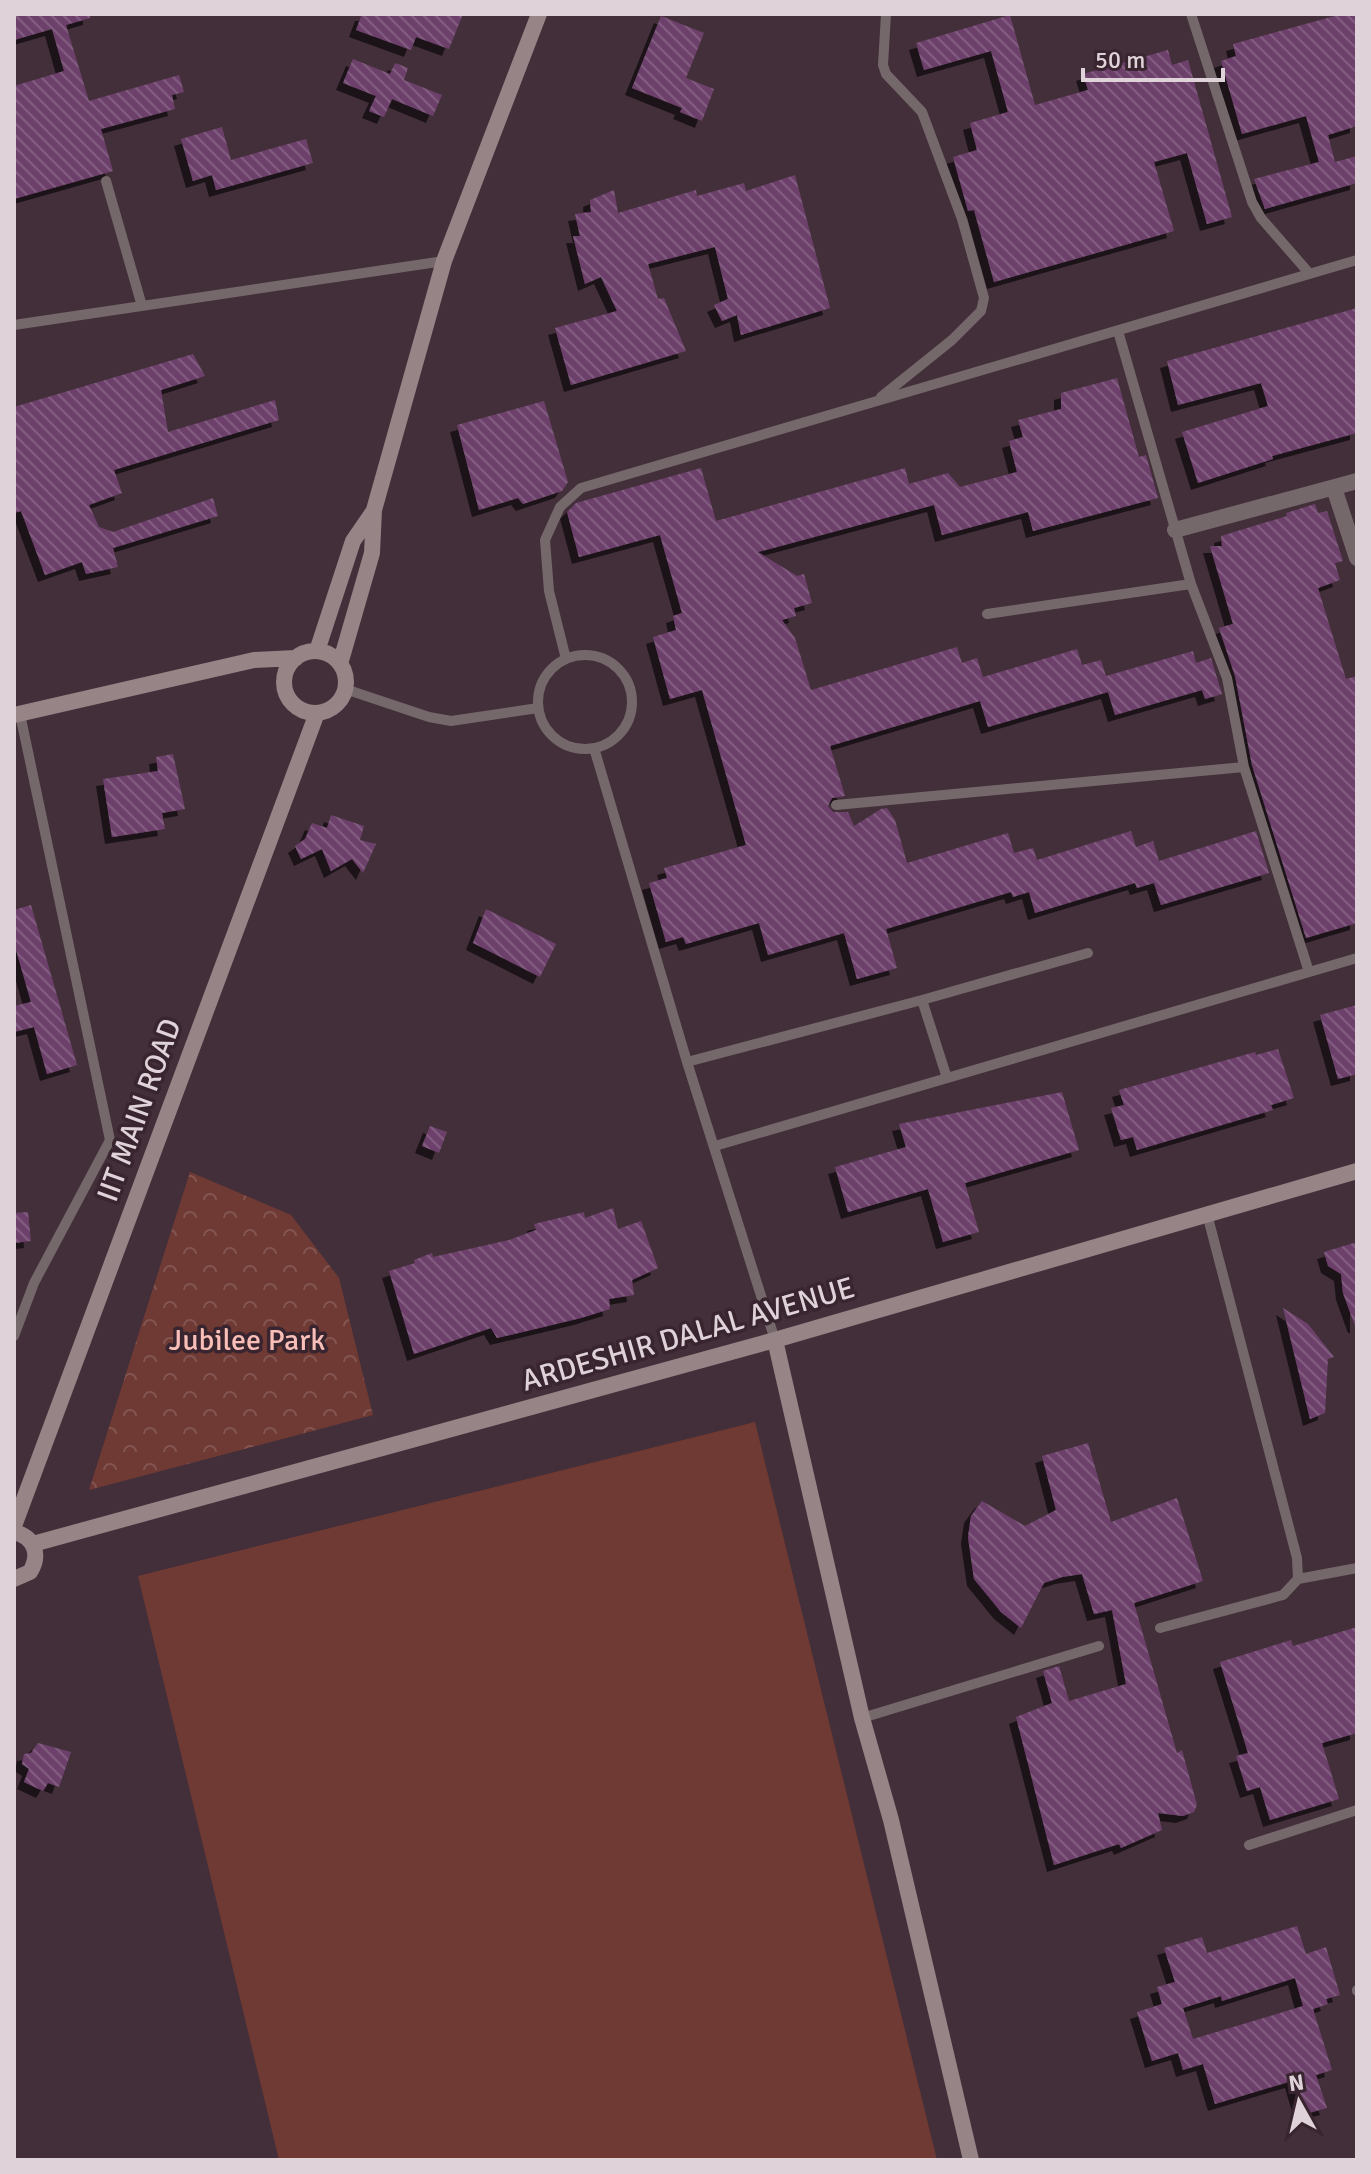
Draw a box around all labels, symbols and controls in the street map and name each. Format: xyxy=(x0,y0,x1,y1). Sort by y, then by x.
scale bar xyxy=(1083,32,1223,82)
text: 50 m xyxy=(1095,45,1145,75)
street label: IIT MAIN ROAD xyxy=(89,1014,190,1207)
street label: ARDESHIR DALAL AVENUE xyxy=(517,1269,859,1400)
park label: Jubilee Park xyxy=(169,1322,325,1359)
north arrow xyxy=(1259,2062,1339,2142)
text: N xyxy=(1287,2068,1306,2097)

